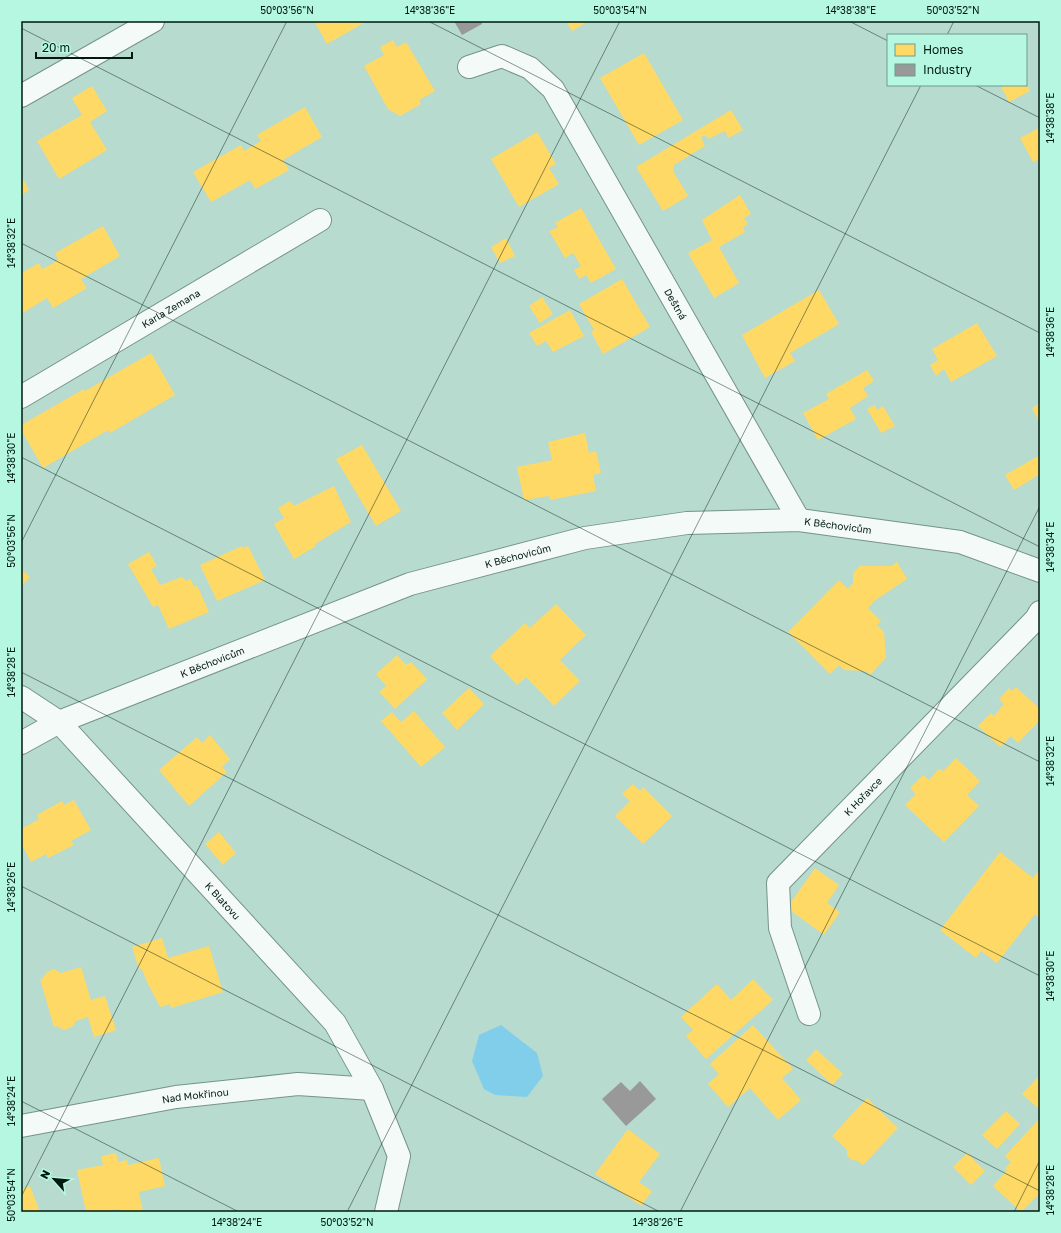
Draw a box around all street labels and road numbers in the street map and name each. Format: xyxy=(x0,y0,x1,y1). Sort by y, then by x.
street label: Karla Zemana xyxy=(139,286,202,330)
street label: Deštná xyxy=(662,286,689,322)
street label: K Běchovicům xyxy=(803,515,873,536)
street label: K Běchovicům xyxy=(483,541,552,570)
street label: K Běchovicům xyxy=(178,644,246,680)
street label: K Hořavce xyxy=(841,774,884,818)
street label: K Blatovu xyxy=(203,880,243,922)
street label: Nad Mokřinou xyxy=(161,1085,229,1106)

